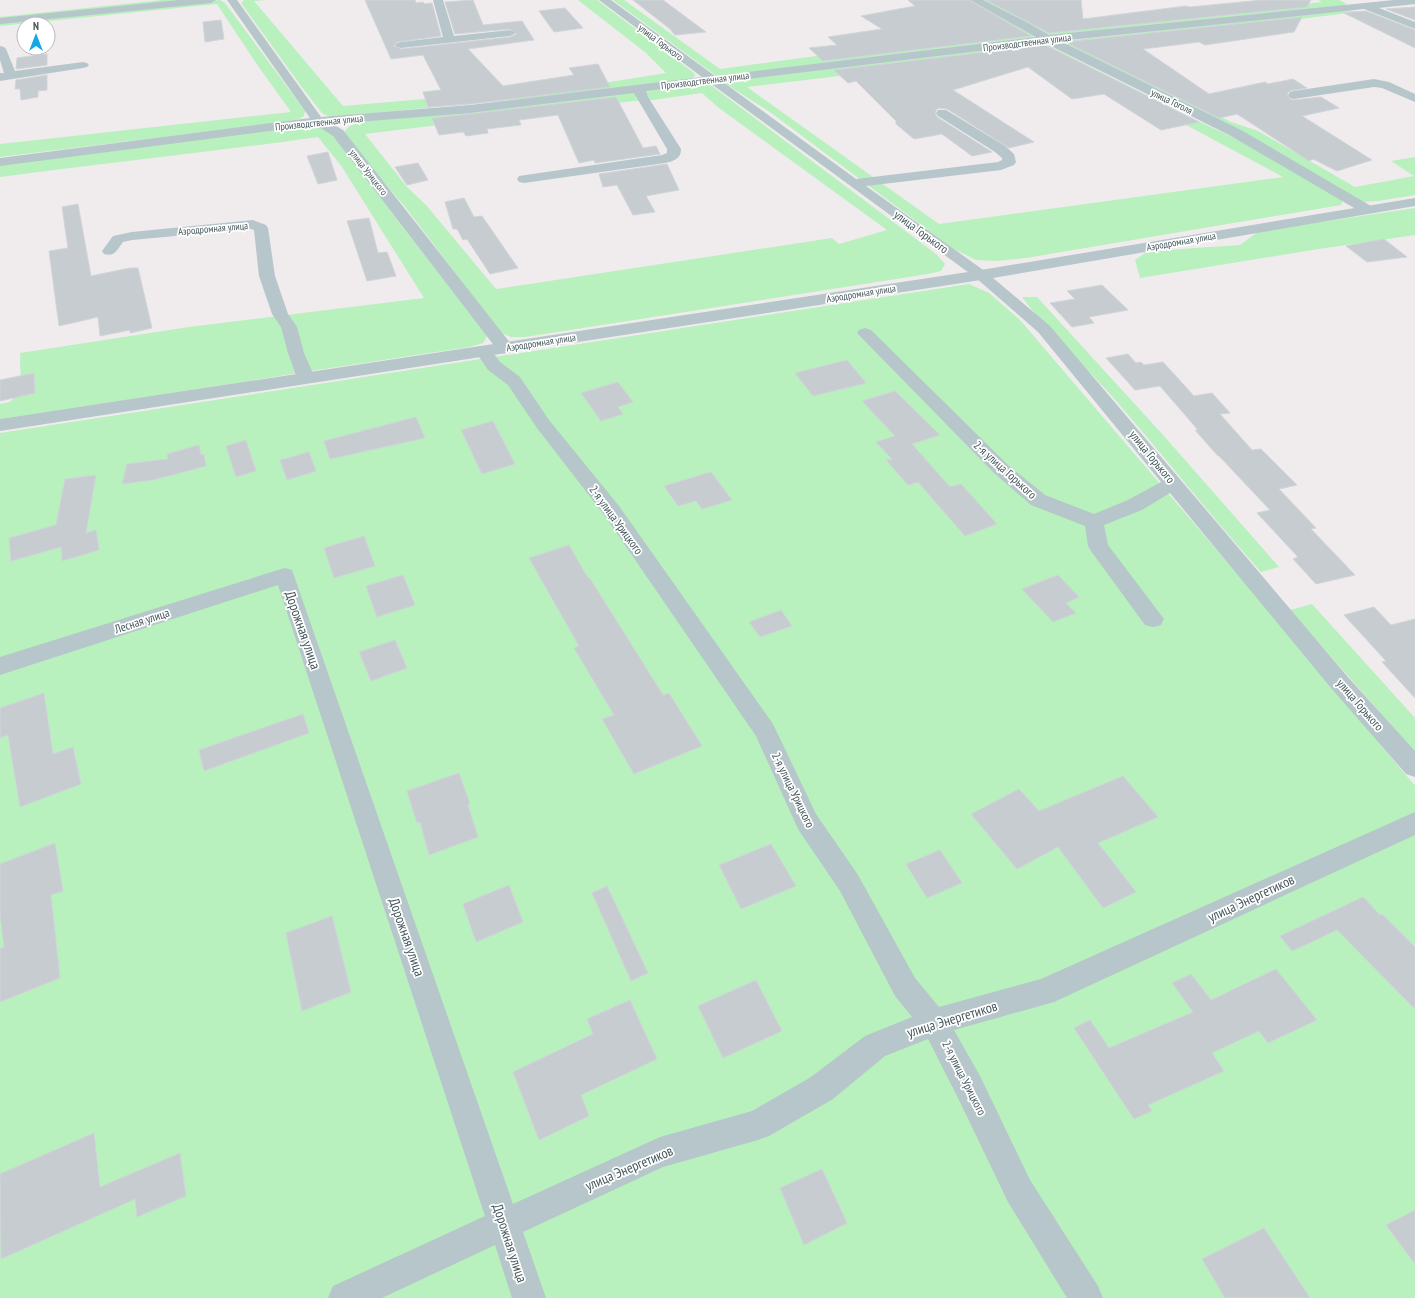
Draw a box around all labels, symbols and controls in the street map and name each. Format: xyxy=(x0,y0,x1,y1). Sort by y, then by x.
north arrow xyxy=(16,16,56,56)
text: N xyxy=(33,19,39,33)
street label: улица Горького xyxy=(636,21,686,64)
street label: Производственная улица xyxy=(982,31,1072,54)
street label: Производственная улица xyxy=(660,69,750,92)
street label: улица Гоголя xyxy=(1149,86,1195,117)
street label: Производственная улица xyxy=(274,111,364,134)
street label: улица Урицкого xyxy=(347,147,391,198)
street label: улица Горького xyxy=(891,207,951,256)
street label: Аэродромная улица xyxy=(178,219,249,238)
street label: Аэродромная улица xyxy=(1145,229,1217,254)
street label: Аэродромная улица xyxy=(825,282,897,305)
street label: Аэродромная улица xyxy=(505,331,577,354)
street label: улица Горького xyxy=(1127,427,1178,486)
street label: 2-я улица Горького xyxy=(971,437,1040,502)
street label: 2-я улица Урицкого xyxy=(586,482,647,557)
street label: Дорожная улица xyxy=(281,588,325,672)
street label: Лесная улица xyxy=(112,605,171,637)
street label: улица Горького xyxy=(1334,676,1387,734)
street label: 2-я улица Урицкого xyxy=(769,750,818,830)
street label: улица Энергетиков xyxy=(1205,870,1298,926)
street label: Дорожная улица xyxy=(385,895,429,979)
street label: улица Энергетиков xyxy=(905,997,1000,1041)
street label: 2-я улица Урицкого xyxy=(939,1038,990,1118)
street label: улица Энергетиков xyxy=(582,1141,676,1195)
street label: Дорожная улица xyxy=(489,1201,531,1285)

